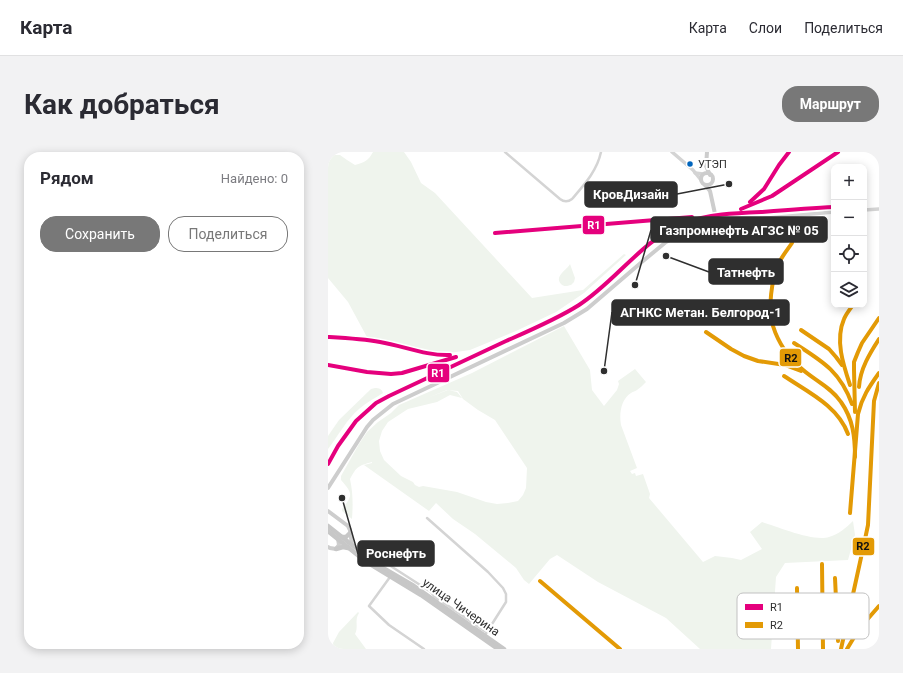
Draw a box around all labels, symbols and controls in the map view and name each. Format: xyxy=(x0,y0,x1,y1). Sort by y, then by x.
text: Карта xyxy=(20,16,72,39)
text: Карта xyxy=(689,20,727,36)
text: Слои xyxy=(749,20,782,36)
text: Поделиться xyxy=(804,20,883,36)
button: Маршрут xyxy=(782,86,879,122)
text: Как добраться xyxy=(24,88,220,121)
place label: УТЭП xyxy=(698,158,727,171)
marker: УТЭП xyxy=(685,159,695,169)
map controls xyxy=(831,164,867,308)
button: + xyxy=(831,164,867,200)
text: Рядом xyxy=(40,168,94,188)
text: Найдено: 0 xyxy=(221,171,288,186)
callout: КровДизайн xyxy=(585,182,677,207)
text: КровДизайн xyxy=(593,187,669,202)
button: − xyxy=(831,200,867,236)
line badge: R1 xyxy=(582,215,605,235)
button: Сохранить xyxy=(40,216,160,252)
button: Поделиться xyxy=(168,216,288,252)
callout: Газпромнефть АГЗС № 05 xyxy=(651,217,827,242)
text: R1 xyxy=(587,219,601,232)
text: Газпромнефть АГЗС № 05 xyxy=(659,223,819,238)
button: locate xyxy=(831,236,867,272)
callout: Татнефть xyxy=(709,259,783,284)
text: Татнефть xyxy=(717,265,775,280)
button: layers xyxy=(831,272,867,308)
callout: АГНКС Метан. Белгород-1 xyxy=(612,300,789,325)
text: АГНКС Метан. Белгород-1 xyxy=(620,305,782,320)
line badge: R2 xyxy=(779,348,802,367)
text: R2 xyxy=(784,352,798,365)
line badge: R1 xyxy=(427,363,450,383)
text: R1 xyxy=(431,367,445,380)
line badge: R2 xyxy=(852,537,875,556)
text: R2 xyxy=(856,540,870,553)
callout: Роснефть xyxy=(358,541,434,566)
text: Роснефть xyxy=(366,546,426,561)
street label: улица Чичерина xyxy=(420,575,502,639)
legend xyxy=(737,593,869,639)
text: R1 xyxy=(770,601,783,614)
text: R2 xyxy=(770,619,783,632)

